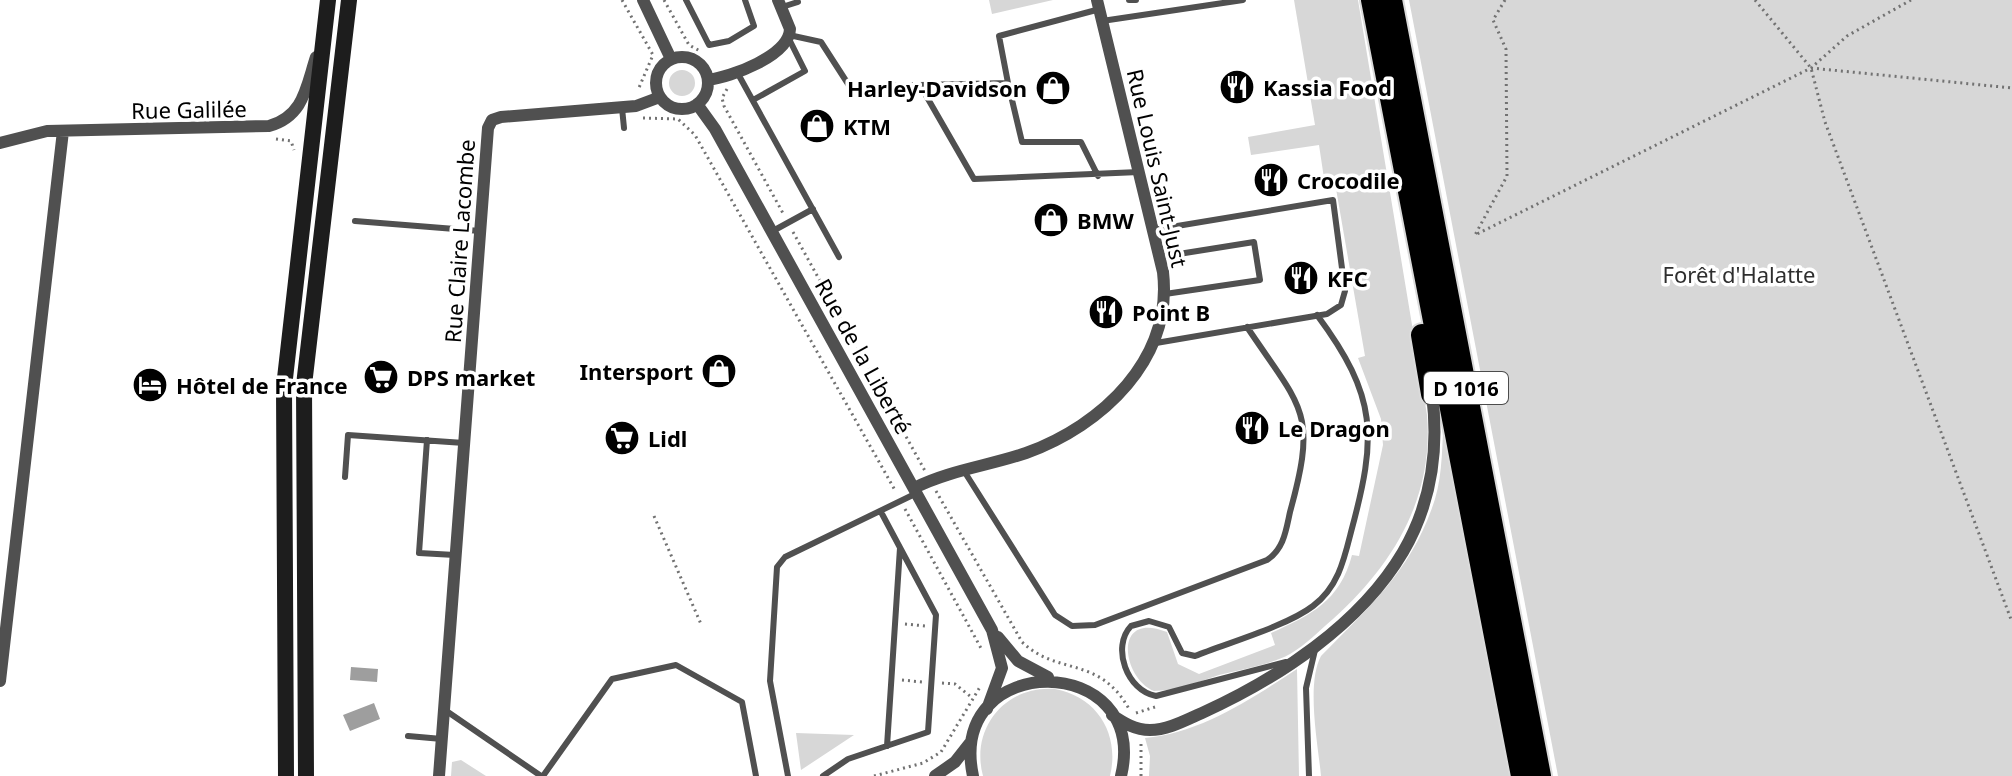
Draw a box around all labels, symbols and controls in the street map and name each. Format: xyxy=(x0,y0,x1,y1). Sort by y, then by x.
street label: Rue Louis Saint-Just xyxy=(1121,66,1195,270)
restaurant icon: Kassia Food xyxy=(1218,68,1256,106)
shop icon: Harley-Davidson xyxy=(1034,69,1072,107)
place label: Kassia Food xyxy=(1263,72,1392,102)
place label: Harley-Davidson xyxy=(847,73,1027,103)
street label: Rue Galilée xyxy=(131,93,247,125)
shop icon: KTM xyxy=(798,107,836,145)
place label: KTM xyxy=(843,111,891,141)
street label: Rue Claire Lacombe xyxy=(437,138,481,344)
restaurant icon: Crocodile xyxy=(1252,161,1290,199)
place label: Crocodile xyxy=(1297,165,1400,195)
shop icon: BMW xyxy=(1032,201,1070,239)
place label: BMW xyxy=(1077,205,1134,235)
restaurant icon: KFC xyxy=(1282,259,1320,297)
park label: Forêt d'Halatte xyxy=(1663,259,1815,289)
place label: KFC xyxy=(1327,263,1368,293)
street label: Rue de la Liberté xyxy=(809,273,919,439)
restaurant icon: Point B xyxy=(1087,293,1125,331)
place label: Point B xyxy=(1132,297,1210,327)
shop icon: Intersport xyxy=(700,352,738,390)
place label: Intersport xyxy=(580,356,693,386)
supermarket icon: DPS market xyxy=(362,358,400,396)
place label: DPS market xyxy=(407,362,535,392)
hotel icon: Hôtel de France xyxy=(131,366,169,404)
place label: Hôtel de France xyxy=(176,370,348,400)
road number: D 1016 xyxy=(1424,372,1508,404)
restaurant icon: Le Dragon xyxy=(1233,409,1271,447)
place label: Le Dragon xyxy=(1278,413,1390,443)
supermarket icon: Lidl xyxy=(603,419,641,457)
place label: Lidl xyxy=(648,423,687,453)

